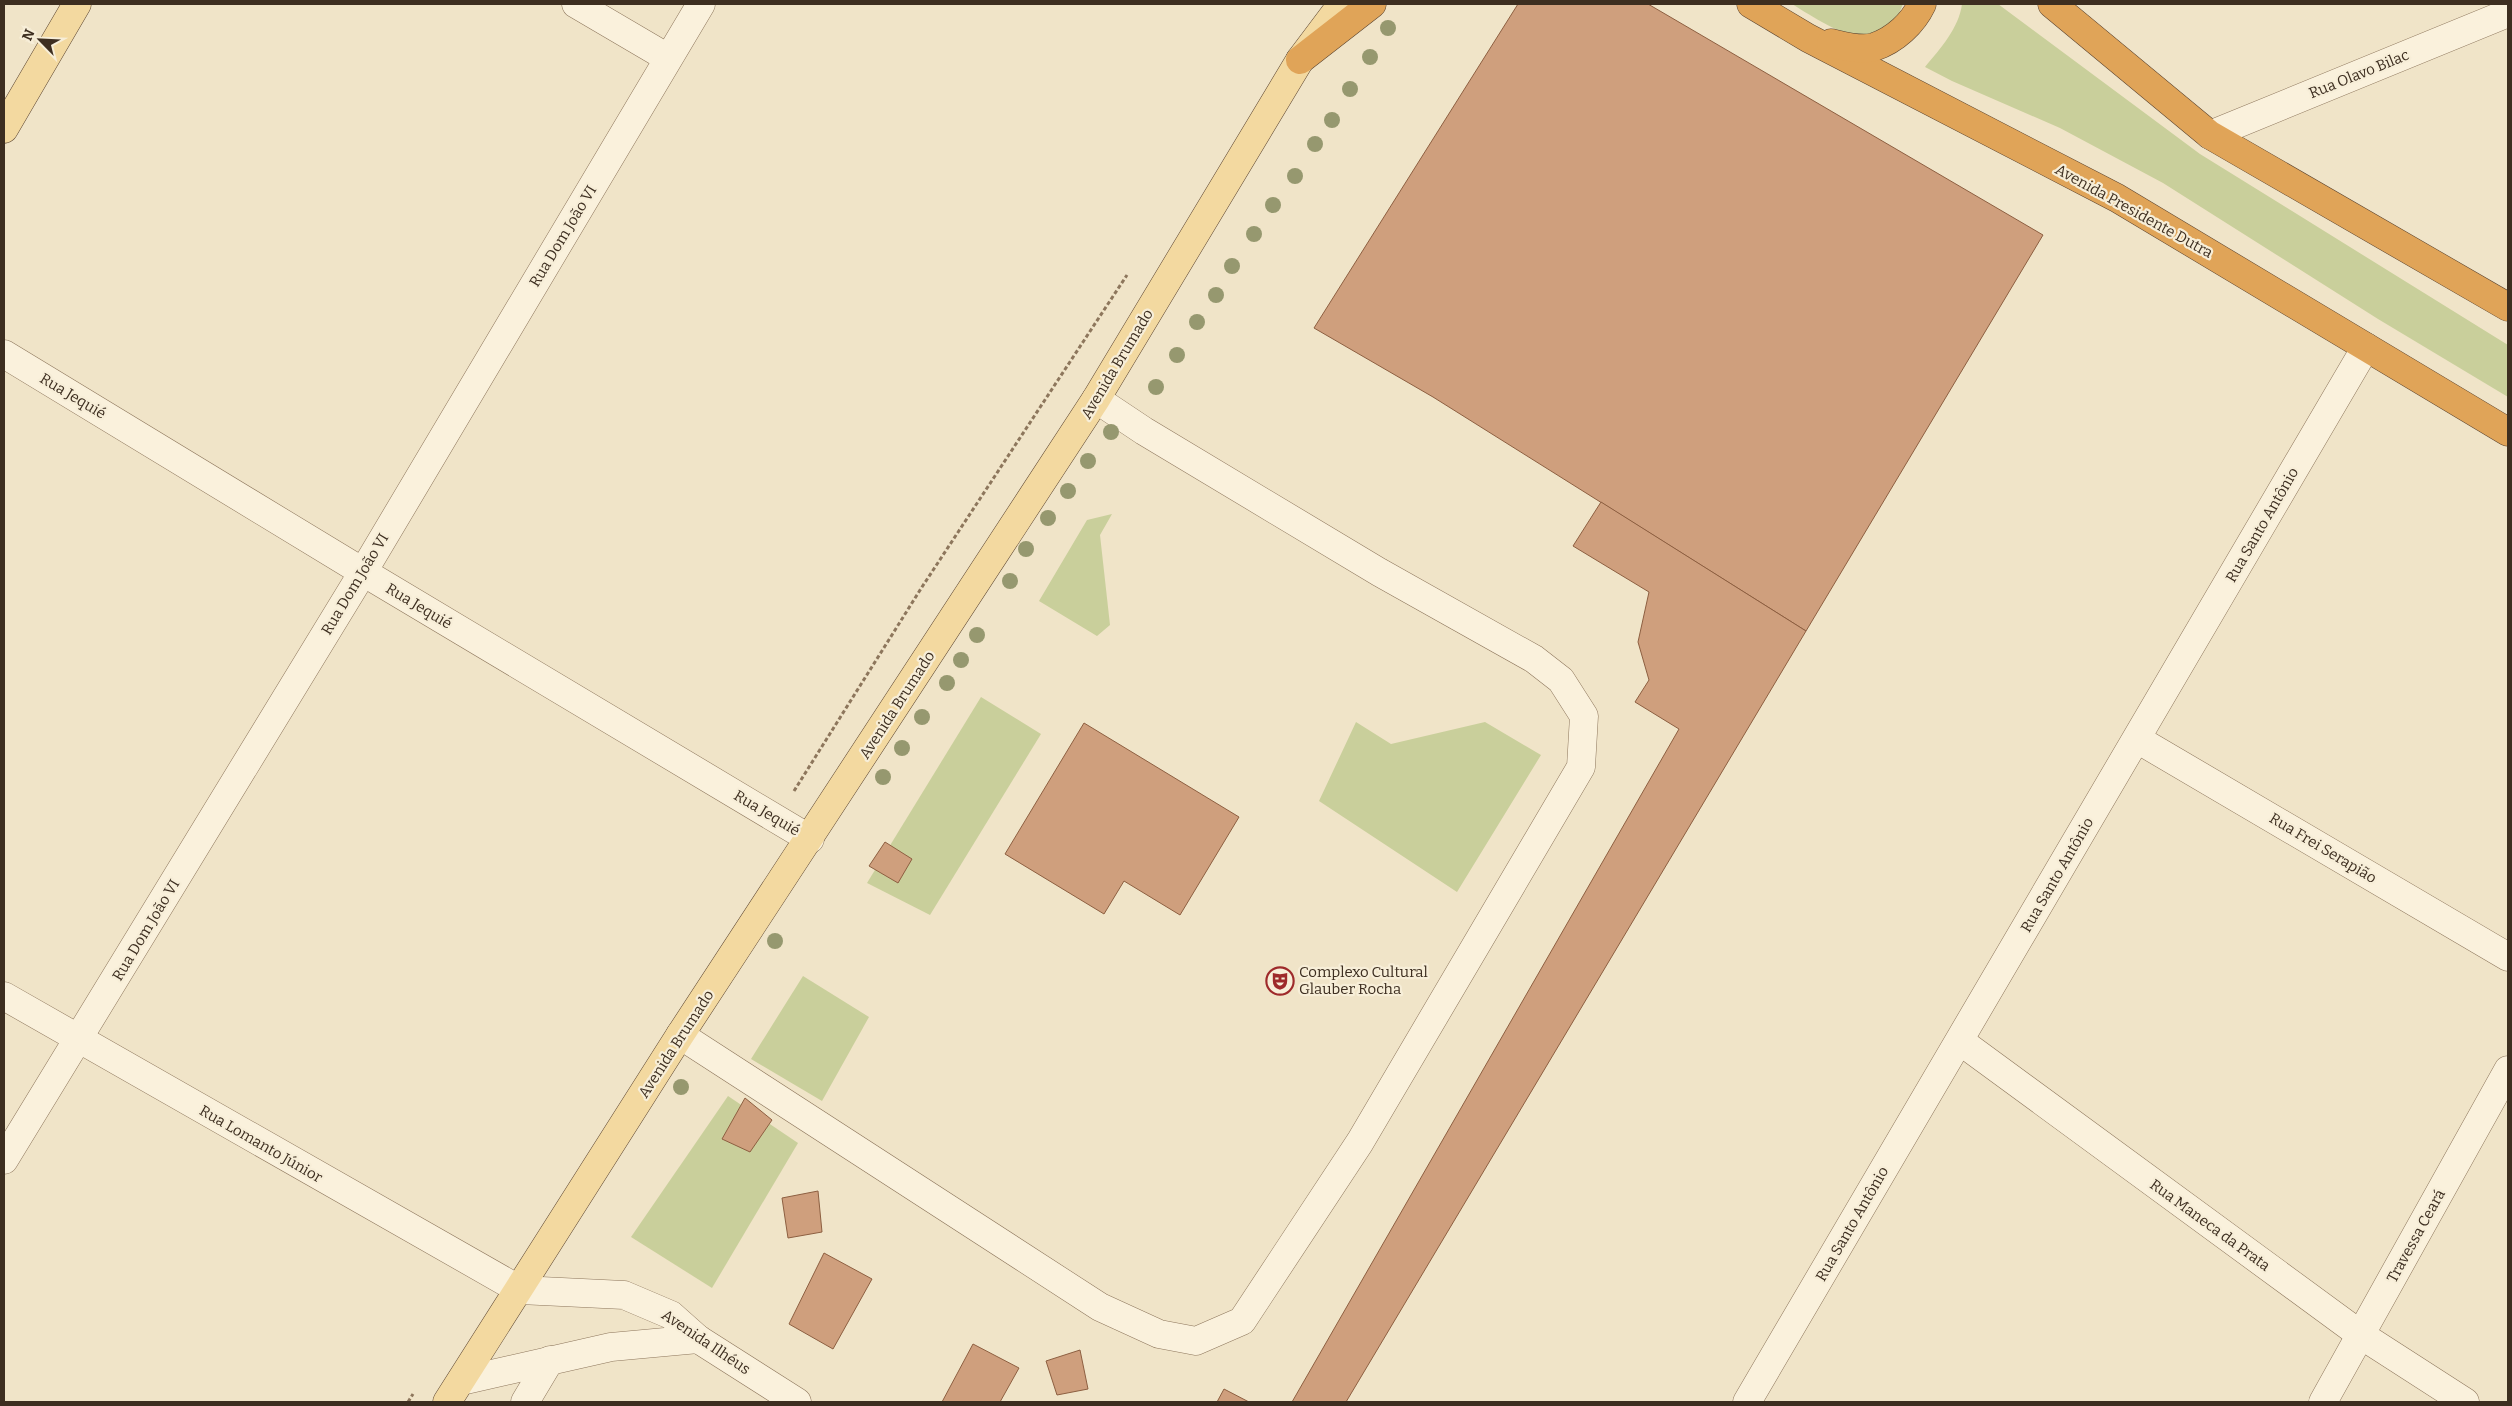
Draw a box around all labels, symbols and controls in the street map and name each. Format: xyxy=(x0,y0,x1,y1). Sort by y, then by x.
north arrow xyxy=(15,15,65,65)
text: N xyxy=(19,26,39,43)
street label: Rua Olavo Bilac xyxy=(2306,46,2412,102)
street label: Avenida Presidente Dutra xyxy=(2052,160,2216,262)
street label: Rua Dom João VI xyxy=(526,182,600,290)
street label: Avenida Brumado xyxy=(1077,306,1157,422)
street label: Rua Jequié xyxy=(37,369,109,423)
street label: Rua Santo Antônio xyxy=(2222,464,2302,586)
street label: Rua Dom João VI xyxy=(318,530,392,638)
street label: Rua Jequié xyxy=(383,579,455,633)
street label: Avenida Brumado xyxy=(855,648,939,762)
street label: Rua Jequié xyxy=(731,786,803,840)
street label: Rua Frei Serapião xyxy=(2266,809,2380,887)
street label: Rua Santo Antônio xyxy=(2017,814,2097,936)
street label: Rua Dom João VI xyxy=(109,876,183,984)
place label: Complexo Cultural Glauber Rocha xyxy=(1299,963,1428,998)
theatre icon: Complexo Cultural Glauber Rocha xyxy=(1265,966,1295,996)
street label: Avenida Brumado xyxy=(634,987,718,1101)
street label: Rua Lomanto Júnior xyxy=(196,1101,326,1187)
street label: Rua Santo Antônio xyxy=(1812,1163,1892,1285)
street label: Rua Maneca da Prata xyxy=(2146,1175,2274,1275)
street label: Travessa Ceará xyxy=(2383,1186,2449,1286)
street label: Avenida Ilhéus xyxy=(658,1306,754,1378)

